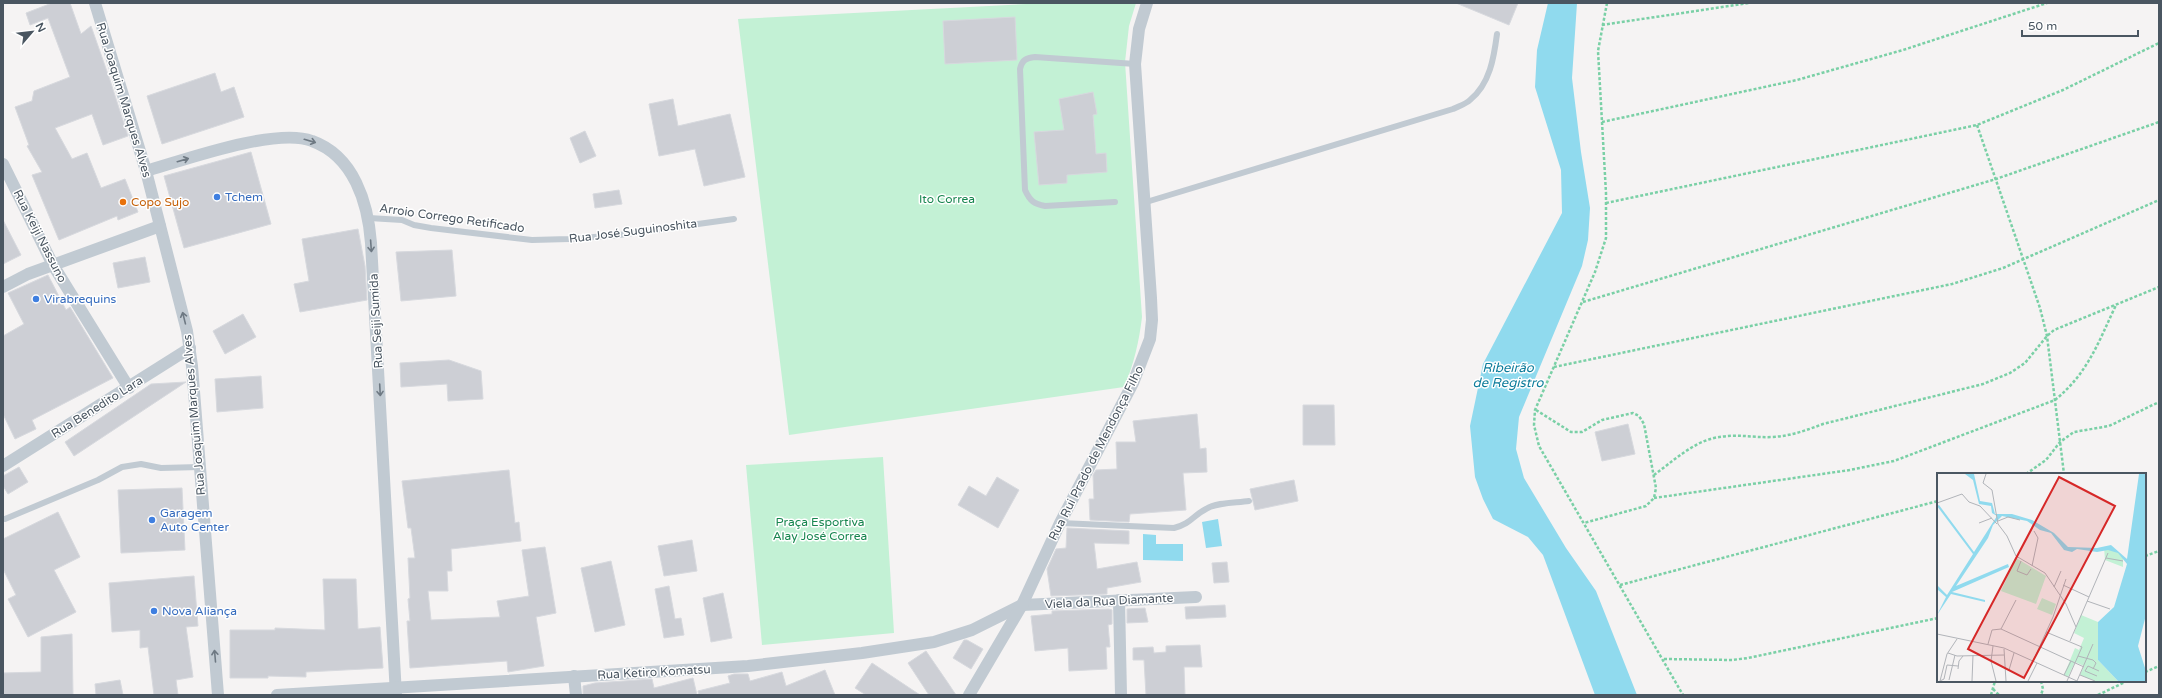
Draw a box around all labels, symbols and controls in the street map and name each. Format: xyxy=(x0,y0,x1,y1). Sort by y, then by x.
north arrow xyxy=(12,12,52,52)
scale bar xyxy=(2022,12,2138,38)
text: 50 m xyxy=(2028,19,2057,33)
text: N xyxy=(33,21,48,34)
street label: Rua Joaquim Marques Alves xyxy=(94,21,154,179)
one-way arrow xyxy=(304,138,317,145)
one-way arrow xyxy=(177,156,190,163)
street label: Rua Keiji Nassuno xyxy=(10,187,70,285)
place label: Tchem xyxy=(225,190,263,204)
marker: Tchem xyxy=(212,192,222,202)
park label: Ito Correa xyxy=(919,192,975,206)
place label: Copo Sujo xyxy=(131,195,189,209)
marker: Copo Sujo xyxy=(118,197,128,207)
street label: Arroio Corrego Retificado xyxy=(379,201,525,235)
street label: Rua José Suguinoshita xyxy=(568,216,698,246)
one-way arrow xyxy=(368,239,375,252)
street label: Rua Seiji Sumida xyxy=(367,273,385,369)
place label: Virabrequins xyxy=(44,292,116,306)
marker: Virabrequins xyxy=(31,294,41,304)
one-way arrow xyxy=(179,312,187,325)
street label: Rua Joaquim Marques Alves xyxy=(180,334,208,496)
water label: Ribeirão de Registro xyxy=(1473,360,1545,391)
street label: Rua Rui Prado de Mendonça Filho xyxy=(1046,363,1146,543)
street label: Rua Benedito Lara xyxy=(49,373,145,441)
one-way arrow xyxy=(377,383,384,396)
inset map xyxy=(1937,473,2146,682)
place label: Garagem Auto Center xyxy=(160,506,229,534)
marker: Garagem Auto Center xyxy=(147,515,157,525)
park label: Praça Esportiva Alay José Correa xyxy=(773,515,867,543)
street label: Viela da Rua Diamante xyxy=(1044,591,1174,611)
place label: Nova Aliança xyxy=(162,604,237,618)
marker: Nova Aliança xyxy=(149,606,159,616)
one-way arrow xyxy=(212,650,219,663)
street label: Rua Ketiro Komatsu xyxy=(597,662,711,682)

